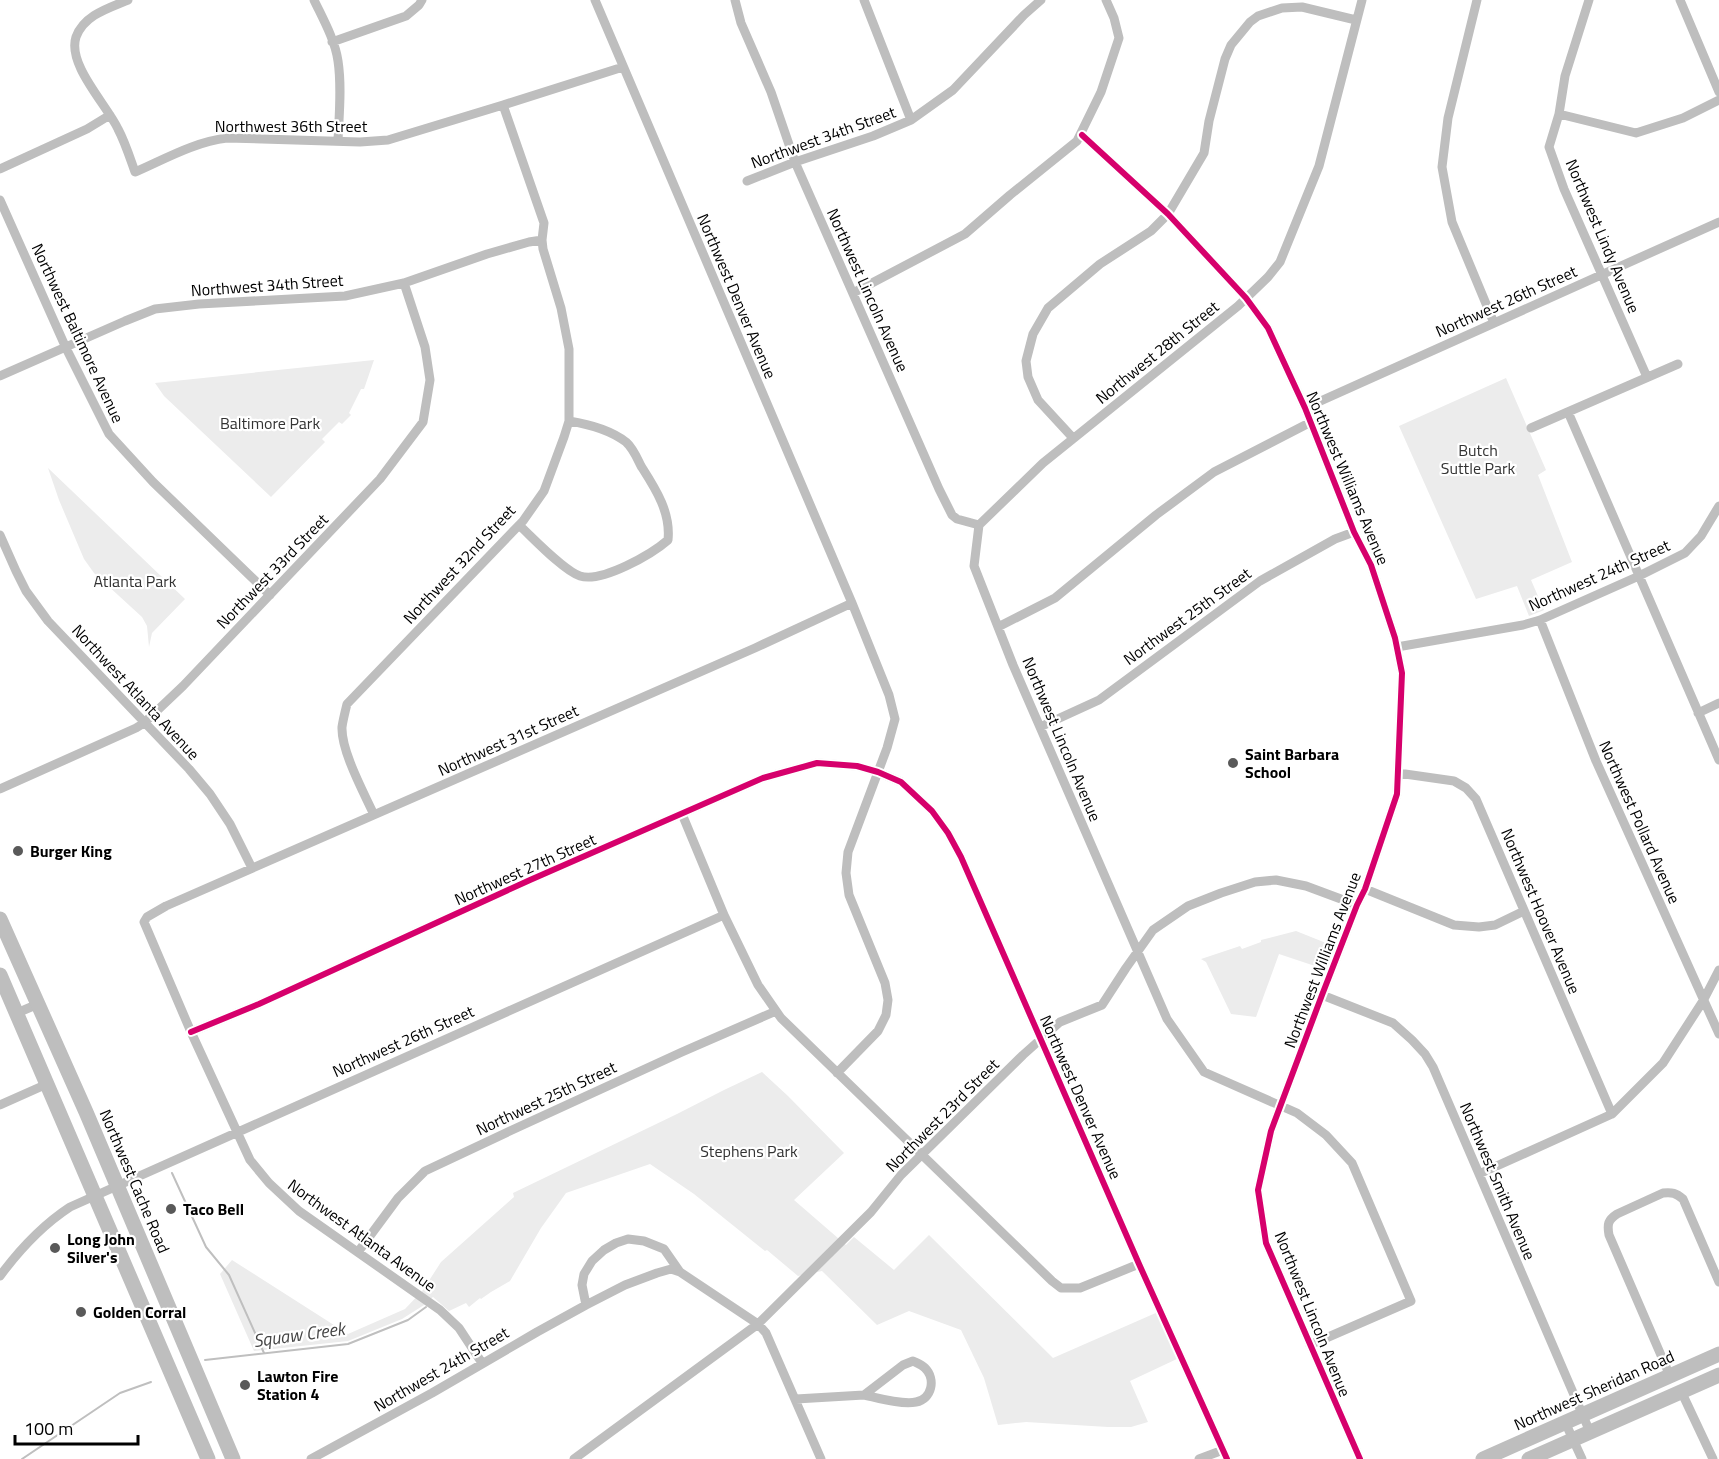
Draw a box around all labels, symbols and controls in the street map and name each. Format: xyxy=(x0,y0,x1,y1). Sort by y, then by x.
street label: Northwest 34th Street xyxy=(747,100,899,174)
street label: Northwest 36th Street xyxy=(215,114,368,138)
street label: Northwest Lindy Avenue xyxy=(1560,155,1646,317)
street label: Northwest Lincoln Avenue xyxy=(821,204,915,376)
street label: Northwest Denver Avenue xyxy=(691,210,783,382)
street label: Northwest Baltimore Avenue xyxy=(26,239,130,427)
street label: Northwest 26th Street xyxy=(1431,259,1581,343)
street label: Northwest 34th Street xyxy=(190,268,344,302)
street label: Northwest 28th Street xyxy=(1090,294,1224,409)
street label: Northwest Williams Avenue xyxy=(1300,387,1396,569)
park label: Baltimore Park xyxy=(220,411,320,435)
park label: Butch Suttle Park xyxy=(1441,438,1515,480)
street label: Northwest 32nd Street xyxy=(397,499,521,629)
street label: Northwest 33rd Street xyxy=(211,508,334,634)
street label: Northwest 24th Street xyxy=(1524,533,1674,617)
street label: Northwest 25th Street xyxy=(1118,561,1256,671)
park label: Atlanta Park xyxy=(94,569,177,593)
street label: Northwest Atlanta Avenue xyxy=(67,619,205,765)
street label: Northwest Lincoln Avenue xyxy=(1016,653,1108,825)
street label: Northwest 31st Street xyxy=(434,698,582,782)
street label: Northwest Pollard Avenue xyxy=(1593,737,1687,907)
place label: Saint Barbara School xyxy=(1245,742,1339,784)
marker: Saint Barbara School xyxy=(1226,756,1240,770)
street label: Northwest Hoover Avenue xyxy=(1495,824,1587,998)
street label: Northwest 27th Street xyxy=(450,827,600,911)
place label: Burger King xyxy=(30,839,112,863)
marker: Burger King xyxy=(11,844,25,858)
street label: Northwest Williams Avenue xyxy=(1277,869,1367,1051)
street label: Northwest 26th Street xyxy=(328,999,478,1083)
street label: Northwest Denver Avenue xyxy=(1034,1011,1128,1183)
street label: Northwest 23rd Street xyxy=(880,1052,1005,1177)
street label: Northwest 25th Street xyxy=(472,1055,621,1141)
street label: Northwest Smith Avenue xyxy=(1454,1099,1542,1263)
street label: Northwest Cache Road xyxy=(94,1105,176,1257)
park label: Stephens Park xyxy=(700,1139,798,1163)
street label: Northwest Atlanta Avenue xyxy=(283,1173,441,1297)
place label: Taco Bell xyxy=(183,1197,244,1221)
marker: Taco Bell xyxy=(164,1202,178,1216)
place label: Long John Silver's xyxy=(67,1227,135,1269)
street label: Northwest Lincoln Avenue xyxy=(1269,1228,1357,1400)
marker: Long John Silver's xyxy=(48,1241,62,1255)
place label: Golden Corral xyxy=(93,1300,186,1324)
marker: Golden Corral xyxy=(74,1305,88,1319)
water label: Squaw Creek xyxy=(251,1314,348,1354)
street label: Northwest 24th Street xyxy=(369,1320,513,1418)
street label: Northwest Sheridan Road xyxy=(1510,1344,1678,1436)
place label: Lawton Fire Station 4 xyxy=(257,1364,338,1406)
marker: Lawton Fire Station 4 xyxy=(238,1378,252,1392)
scale bar xyxy=(15,1408,138,1446)
text: 100 m xyxy=(24,1415,73,1442)

